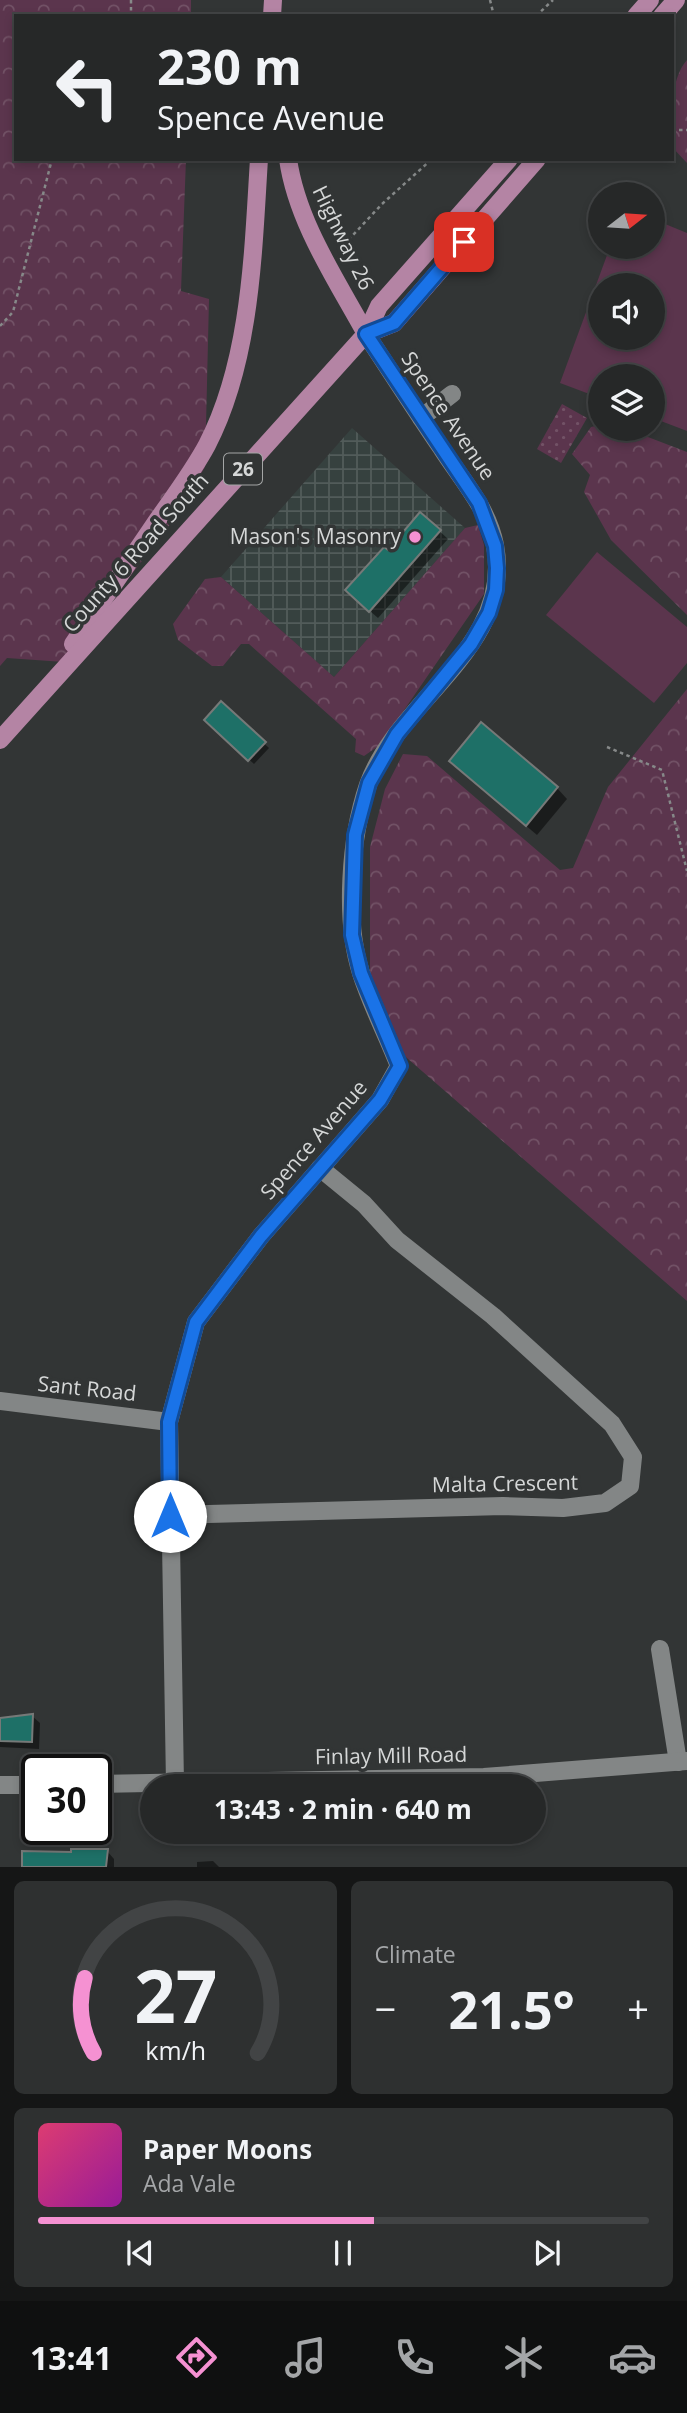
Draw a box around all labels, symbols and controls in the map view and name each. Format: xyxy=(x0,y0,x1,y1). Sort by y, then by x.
text: 230 m xyxy=(157,33,302,99)
icon: left xyxy=(42,42,133,133)
text: Spence Avenue xyxy=(157,96,385,139)
street label: Highway 26 xyxy=(307,181,381,294)
north arrow xyxy=(588,182,665,259)
map controls xyxy=(588,182,665,441)
pin xyxy=(434,212,494,272)
icon: arrive xyxy=(445,223,483,261)
button: sound xyxy=(588,273,665,350)
street label: Spence Avenue xyxy=(395,346,502,485)
button: layers xyxy=(588,364,665,441)
road number: 26 xyxy=(224,454,262,484)
street label: County 6 Road South xyxy=(56,467,214,638)
place label: Mason's Masonry xyxy=(230,522,401,550)
marker: Mason's Masonry xyxy=(407,529,423,545)
street label: Spence Avenue xyxy=(254,1074,373,1205)
street label: Sant Road xyxy=(36,1369,138,1407)
street label: Malta Crescent xyxy=(432,1468,578,1498)
position arrow xyxy=(133,1479,207,1553)
street label: Finlay Mill Road xyxy=(315,1740,467,1770)
speed limit sign: 30 xyxy=(21,1754,112,1845)
text: 13:43 · 2 min · 640 m xyxy=(214,1791,472,1827)
text: Climate xyxy=(375,1938,456,1970)
text: 27 xyxy=(134,1946,217,2045)
text: 21.5° xyxy=(449,1973,575,2044)
text: − xyxy=(375,1982,396,2034)
text: + xyxy=(627,1982,649,2034)
text: km/h xyxy=(145,2033,206,2067)
text: Paper Moons xyxy=(143,2131,312,2167)
text: Ada Vale xyxy=(143,2167,236,2199)
icon: previous xyxy=(121,2234,159,2272)
icon: pause xyxy=(324,2234,362,2272)
icon: next xyxy=(528,2234,566,2272)
icon: directions xyxy=(172,2333,221,2382)
icon: music xyxy=(281,2333,330,2382)
icon: phone xyxy=(390,2333,439,2382)
icon: climate xyxy=(499,2333,548,2382)
icon: car xyxy=(608,2333,657,2382)
text: 13:41 xyxy=(30,2336,112,2379)

